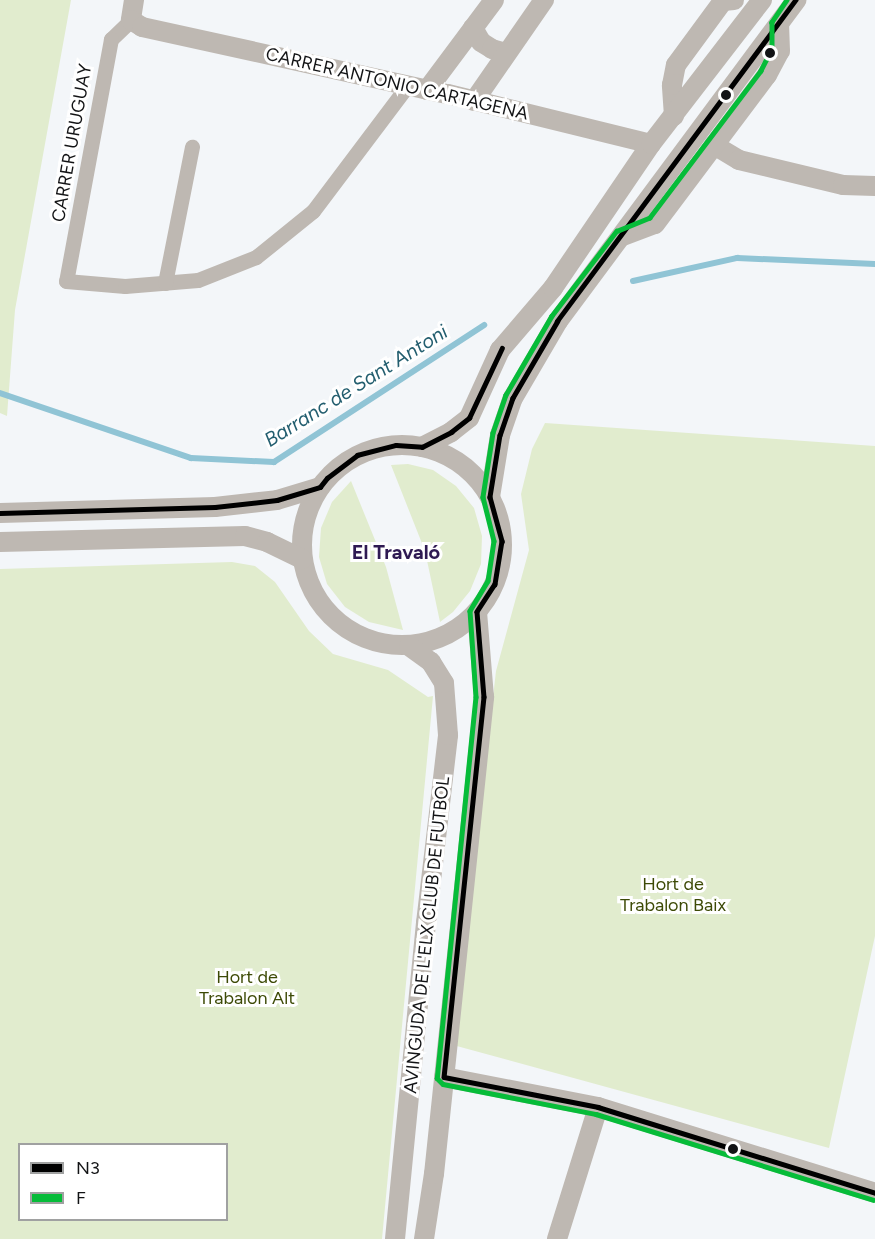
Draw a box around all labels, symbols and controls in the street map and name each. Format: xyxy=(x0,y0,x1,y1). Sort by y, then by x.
street label: CARRER ANTONIO CARTAGENA xyxy=(264,43,530,125)
unlabelled marker xyxy=(764,47,776,59)
street label: CARRER URUGUAY xyxy=(47,62,97,224)
unlabelled marker xyxy=(720,89,732,101)
water label: Barranc de Sant Antoni xyxy=(260,320,452,452)
district label: El Travaló xyxy=(352,540,440,564)
street label: AVINGUDA DE L'ELX CLUB DE FUTBOL xyxy=(400,775,454,1095)
park label: Hort de Trabalon Baix xyxy=(620,874,726,916)
park label: Hort de Trabalon Alt xyxy=(199,967,295,1010)
legend xyxy=(18,1143,228,1221)
unlabelled marker xyxy=(727,1143,739,1155)
text: N3 xyxy=(76,1157,100,1179)
text: F xyxy=(76,1187,86,1209)

